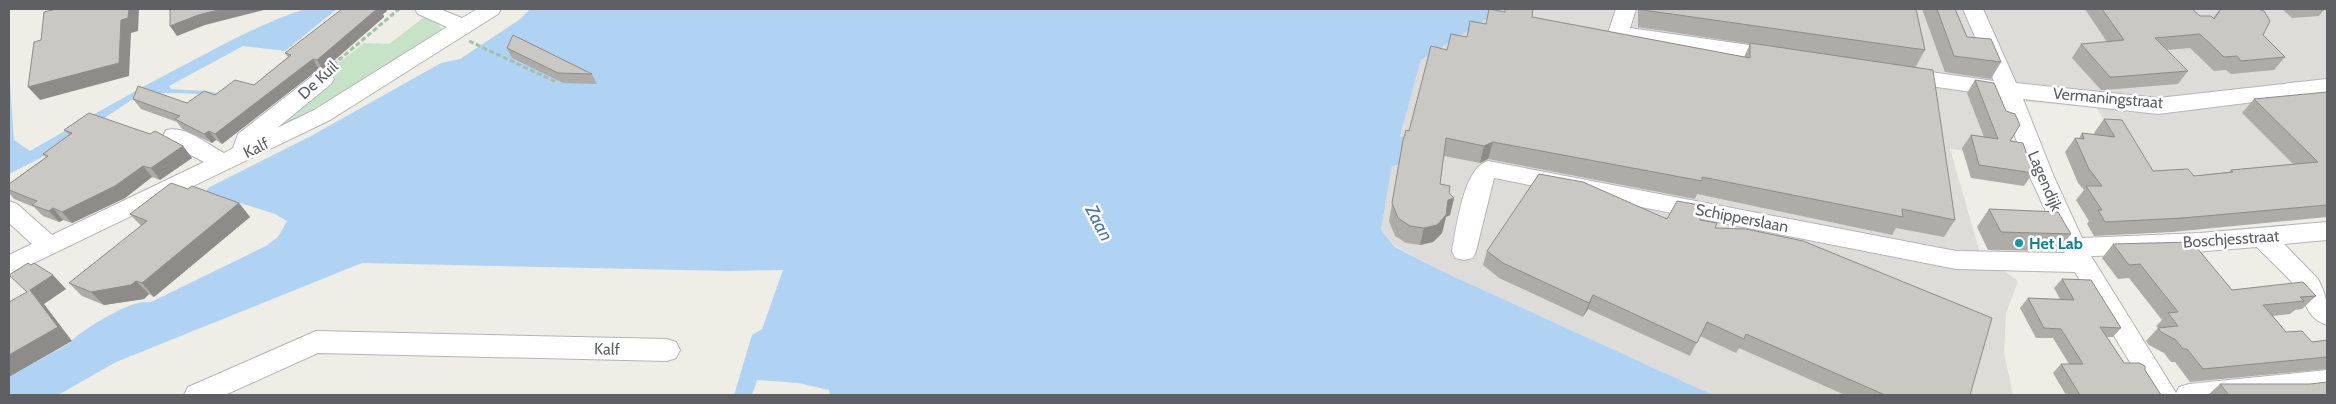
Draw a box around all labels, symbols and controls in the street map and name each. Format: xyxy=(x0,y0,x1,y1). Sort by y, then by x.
street label: De Kuil xyxy=(294,57,342,103)
street label: Vermaningstraat xyxy=(2052,84,2165,112)
street label: Kalf xyxy=(240,133,272,162)
street label: Lagendijk xyxy=(2024,148,2066,215)
water label: Zaan xyxy=(1080,200,1118,245)
street label: Schipperslaan xyxy=(1694,200,1790,236)
street label: Boschjesstraat xyxy=(2182,226,2280,252)
place label: Het Lab xyxy=(2029,234,2083,253)
marker: Het Lab xyxy=(2013,237,2025,249)
street label: Kalf xyxy=(594,339,621,359)

